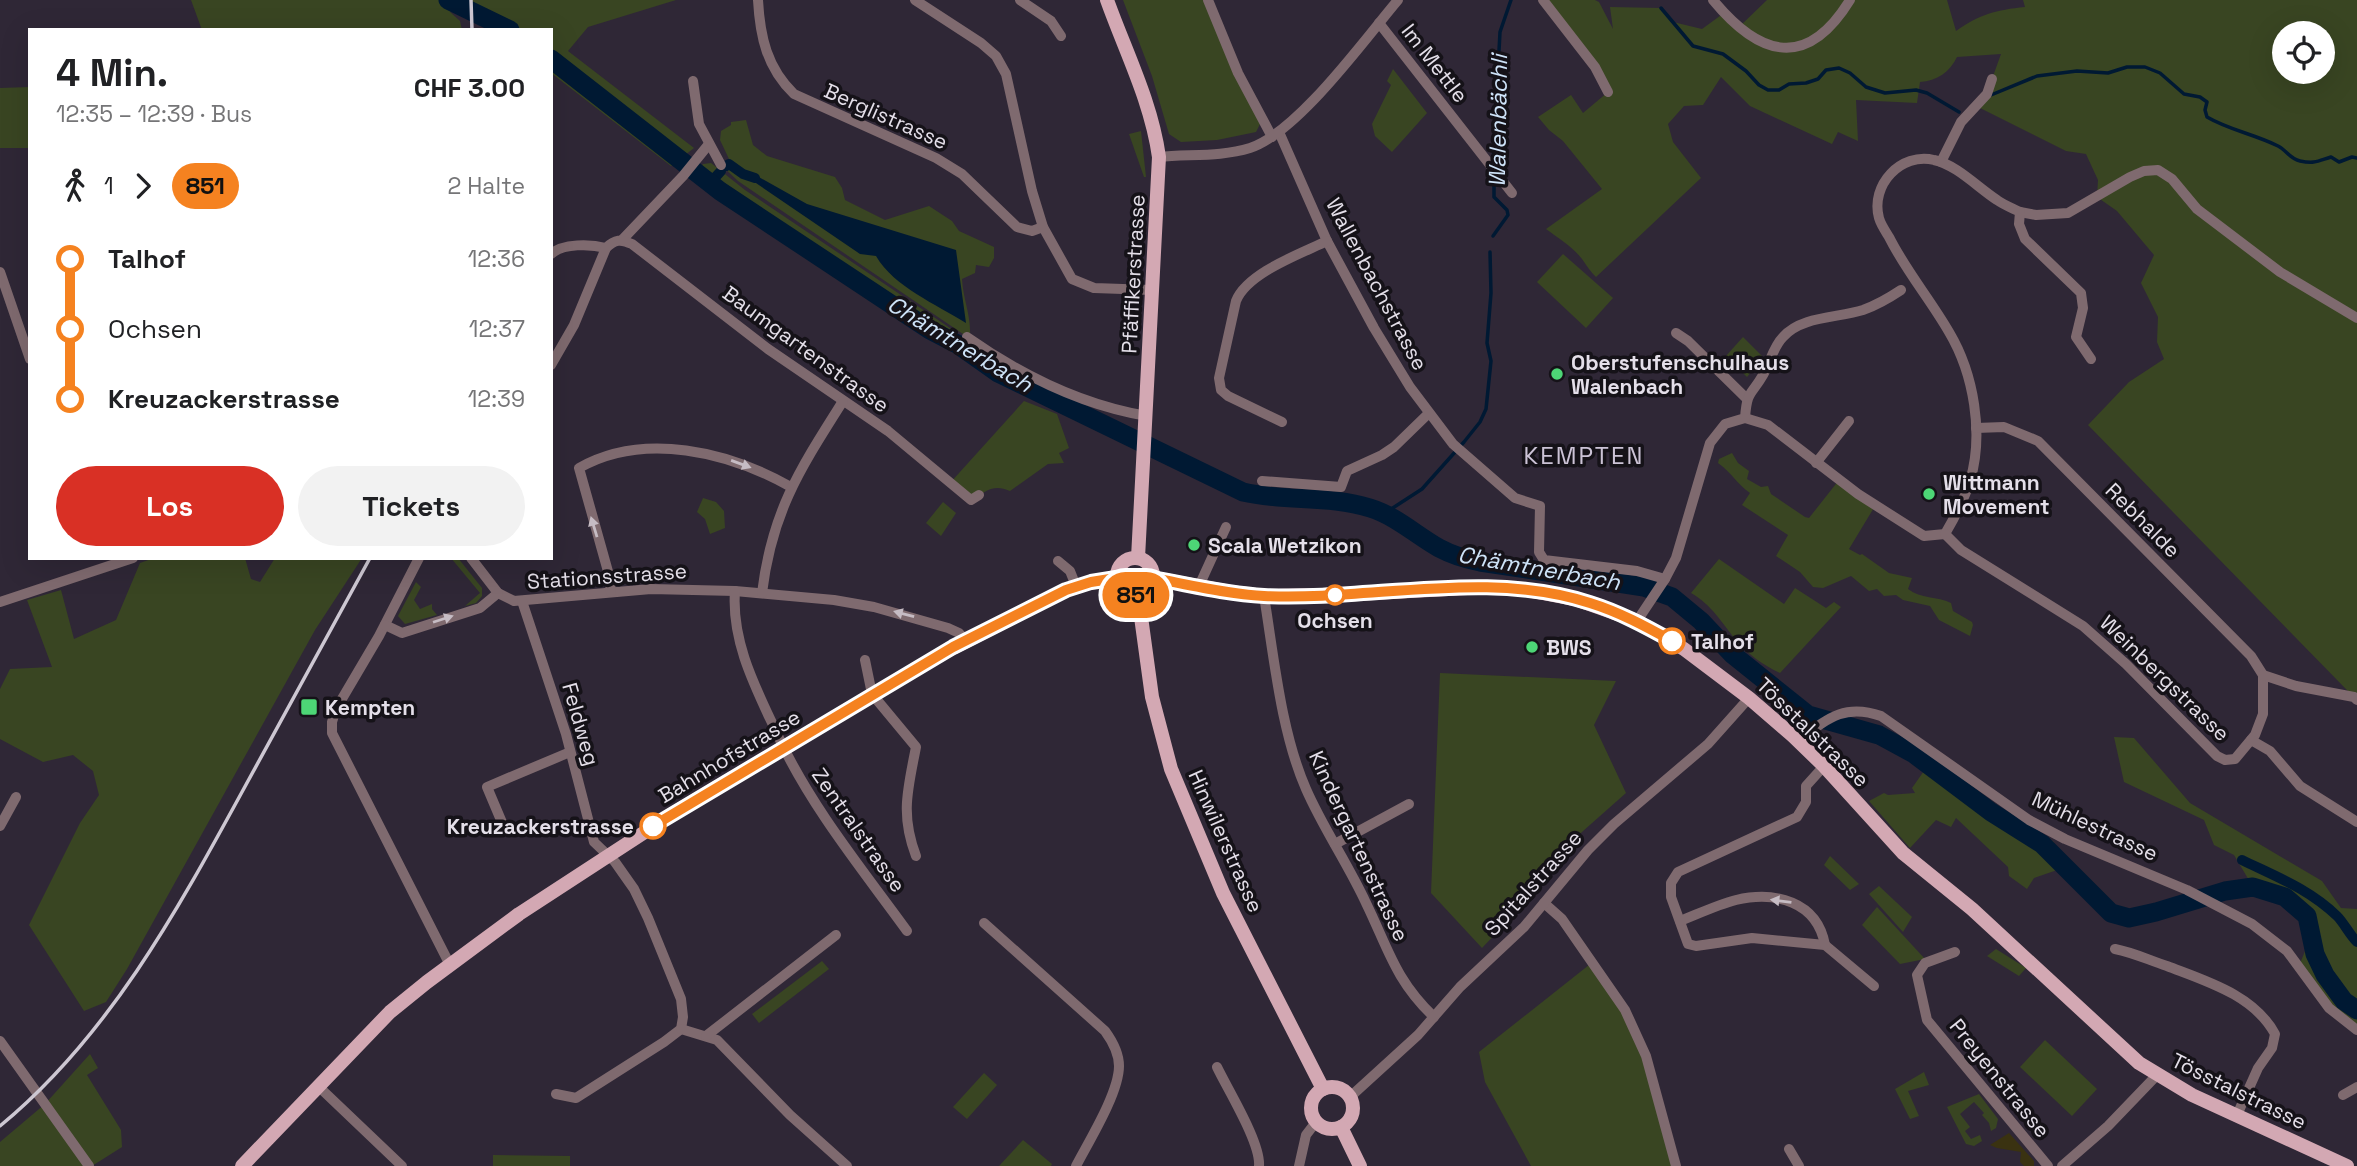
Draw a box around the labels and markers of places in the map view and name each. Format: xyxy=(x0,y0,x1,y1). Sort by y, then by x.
place label: Oberstufenschulhaus Walenbach xyxy=(1571,349,1789,400)
marker: Oberstufenschulhaus Walenbach xyxy=(1549,366,1565,382)
place label: Wittmann Movement xyxy=(1943,469,2050,520)
marker: Wittmann Movement xyxy=(1921,486,1937,502)
place label: Scala Wetzikon xyxy=(1208,532,1362,559)
marker: Scala Wetzikon xyxy=(1186,537,1202,553)
marker: Ochsen xyxy=(1325,585,1345,605)
place label: Ochsen xyxy=(1297,607,1373,634)
marker: Talhof xyxy=(1659,628,1685,654)
place label: Talhof xyxy=(1691,628,1754,655)
place label: BWS xyxy=(1546,634,1592,661)
marker: BWS xyxy=(1524,639,1540,655)
place label: Kempten xyxy=(325,694,415,721)
marker: Kempten xyxy=(299,697,319,717)
place label: Kreuzackerstrasse xyxy=(447,813,634,840)
marker: Kreuzackerstrasse xyxy=(640,813,666,839)

